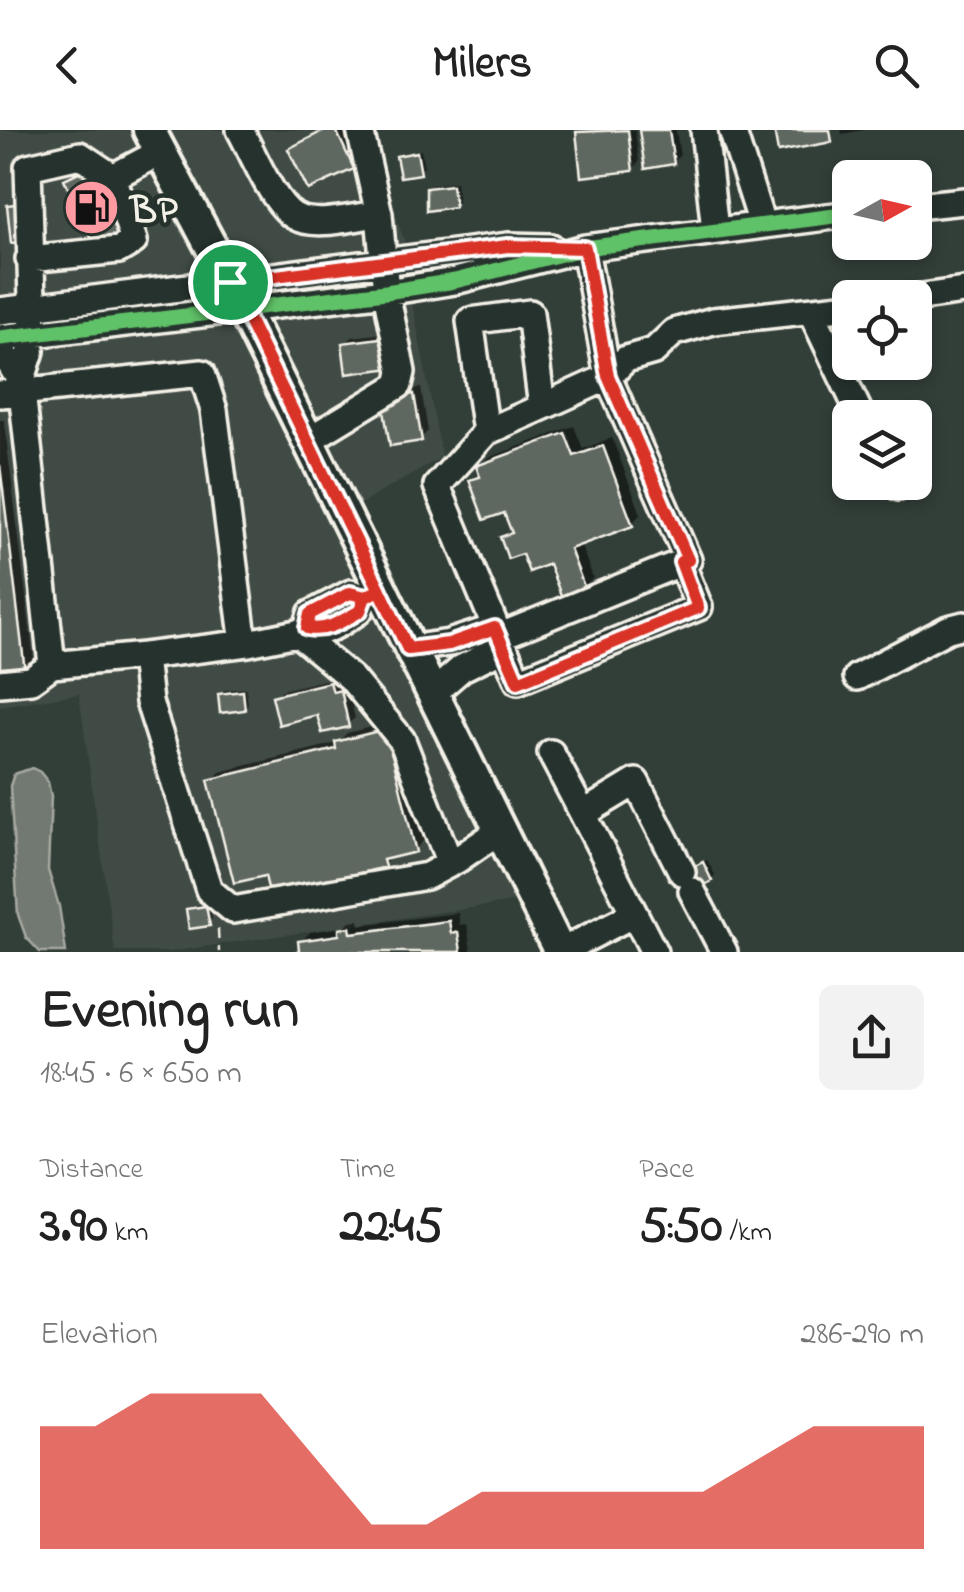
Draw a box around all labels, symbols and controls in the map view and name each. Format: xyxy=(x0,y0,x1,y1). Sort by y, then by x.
text: Milers xyxy=(432,32,532,98)
icon: back xyxy=(40,38,95,93)
icon: search xyxy=(869,38,924,93)
north arrow xyxy=(832,160,932,260)
map controls xyxy=(832,160,932,500)
fuel station icon: BP xyxy=(61,178,121,238)
place label: BP xyxy=(128,183,178,242)
pin xyxy=(188,240,273,325)
icon: arrive xyxy=(203,255,258,310)
button: locate xyxy=(832,280,932,380)
button: layers xyxy=(832,400,932,500)
text: Evening run xyxy=(40,973,299,1053)
button: share xyxy=(819,985,924,1090)
text: 18:45 · 6 × 650 m xyxy=(40,1051,242,1098)
text: Distance xyxy=(40,1150,143,1191)
text: Time xyxy=(340,1150,395,1191)
text: Pace xyxy=(639,1150,694,1191)
text: 3.90 xyxy=(40,1191,108,1264)
text: 22:45 xyxy=(340,1191,443,1264)
text: 5:50 xyxy=(639,1191,722,1264)
text: km xyxy=(108,1213,149,1254)
text: /km xyxy=(722,1213,772,1254)
text: Elevation xyxy=(40,1312,158,1359)
text: 286–290 m xyxy=(801,1312,924,1359)

